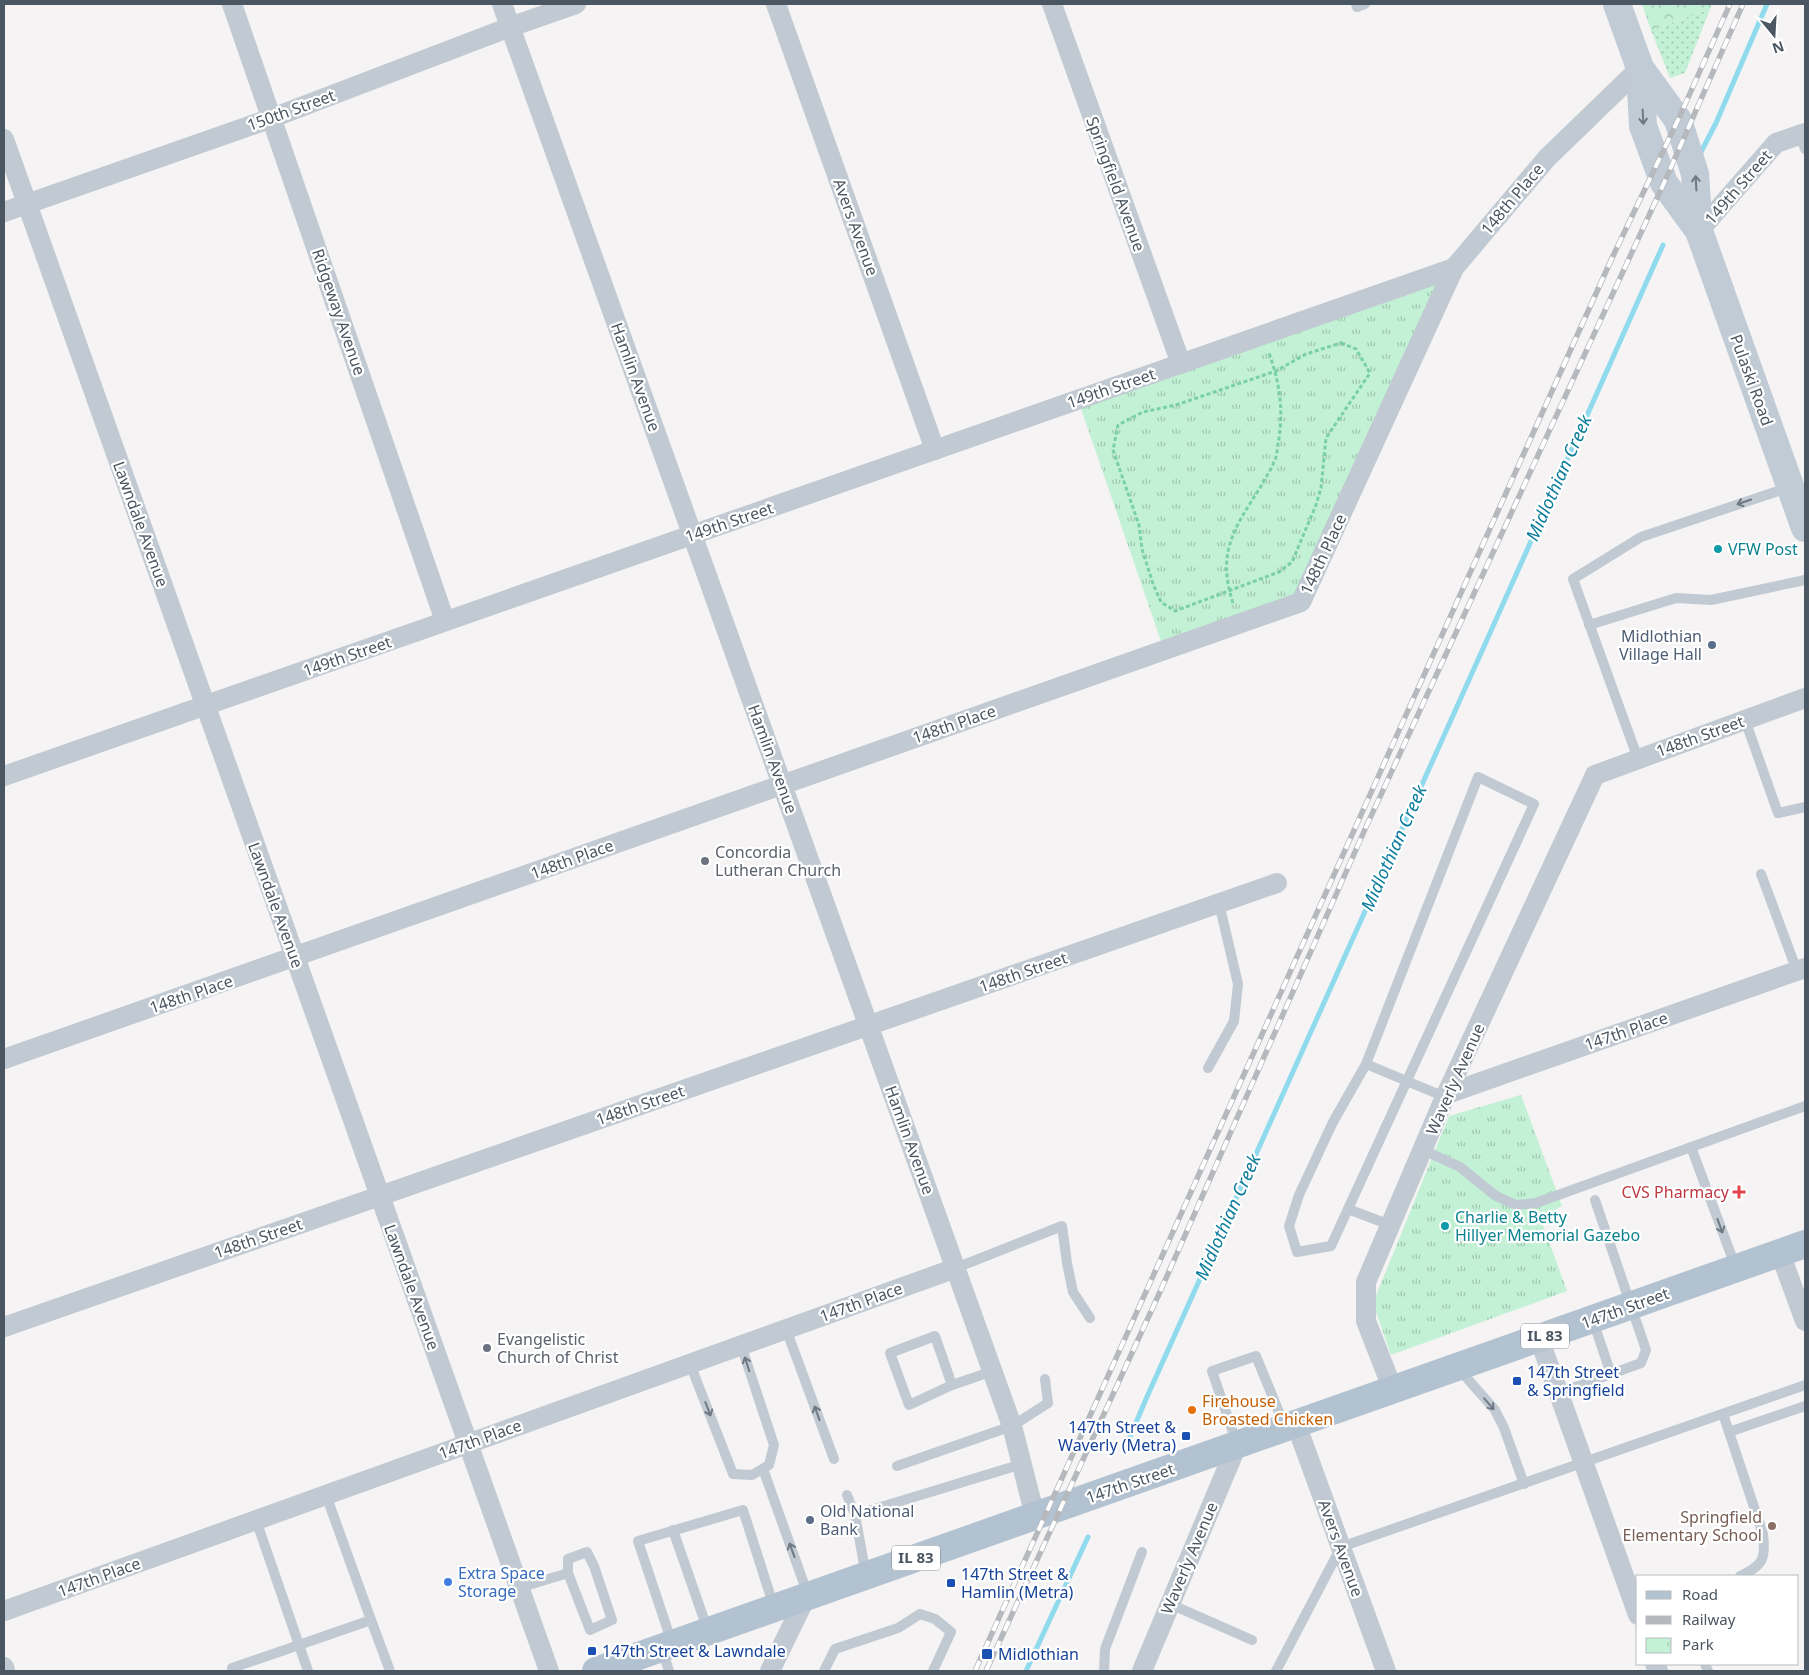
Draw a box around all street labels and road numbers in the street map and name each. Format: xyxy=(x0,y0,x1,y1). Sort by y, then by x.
street label: 150th Street xyxy=(244,84,338,136)
street label: Springfield Avenue xyxy=(1081,113,1151,255)
street label: 149th Street xyxy=(1700,145,1777,229)
street label: 148th Place xyxy=(1476,159,1548,239)
street label: Avers Avenue xyxy=(828,175,884,279)
street label: Ridgeway Avenue xyxy=(307,246,371,378)
street label: Hamlin Avenue xyxy=(606,320,666,434)
street label: Pulaski Road xyxy=(1725,331,1779,429)
street label: 149th Street xyxy=(1064,363,1158,413)
street label: Lawndale Avenue xyxy=(108,458,174,590)
street label: 149th Street xyxy=(682,497,776,547)
street label: 148th Place xyxy=(1295,510,1351,598)
street label: 149th Street xyxy=(300,631,394,681)
street label: 148th Place xyxy=(909,699,999,749)
street label: Hamlin Avenue xyxy=(743,702,803,816)
street label: 148th Street xyxy=(1653,710,1747,762)
street label: 148th Place xyxy=(527,834,617,884)
street label: Lawndale Avenue xyxy=(243,839,309,971)
street label: 148th Street xyxy=(976,947,1070,997)
street label: 148th Place xyxy=(146,969,236,1019)
street label: 147th Place xyxy=(1581,1006,1671,1056)
street label: Waverly Avenue xyxy=(1421,1020,1489,1138)
street label: 148th Street xyxy=(593,1080,687,1130)
street label: Hamlin Avenue xyxy=(880,1083,940,1197)
street label: 148th Street xyxy=(211,1213,305,1263)
street label: Lawndale Avenue xyxy=(379,1221,445,1353)
street label: 147th Place xyxy=(816,1277,906,1327)
street label: 147th Street xyxy=(1578,1282,1672,1334)
road number: IL 83 xyxy=(1521,1324,1569,1348)
street label: 147th Place xyxy=(435,1414,525,1464)
street label: 147th Street xyxy=(1083,1458,1177,1508)
street label: Avers Avenue xyxy=(1313,1496,1369,1600)
street label: Waverly Avenue xyxy=(1155,1499,1223,1617)
road number: IL 83 xyxy=(892,1546,940,1570)
street label: 147th Place xyxy=(54,1552,144,1602)

